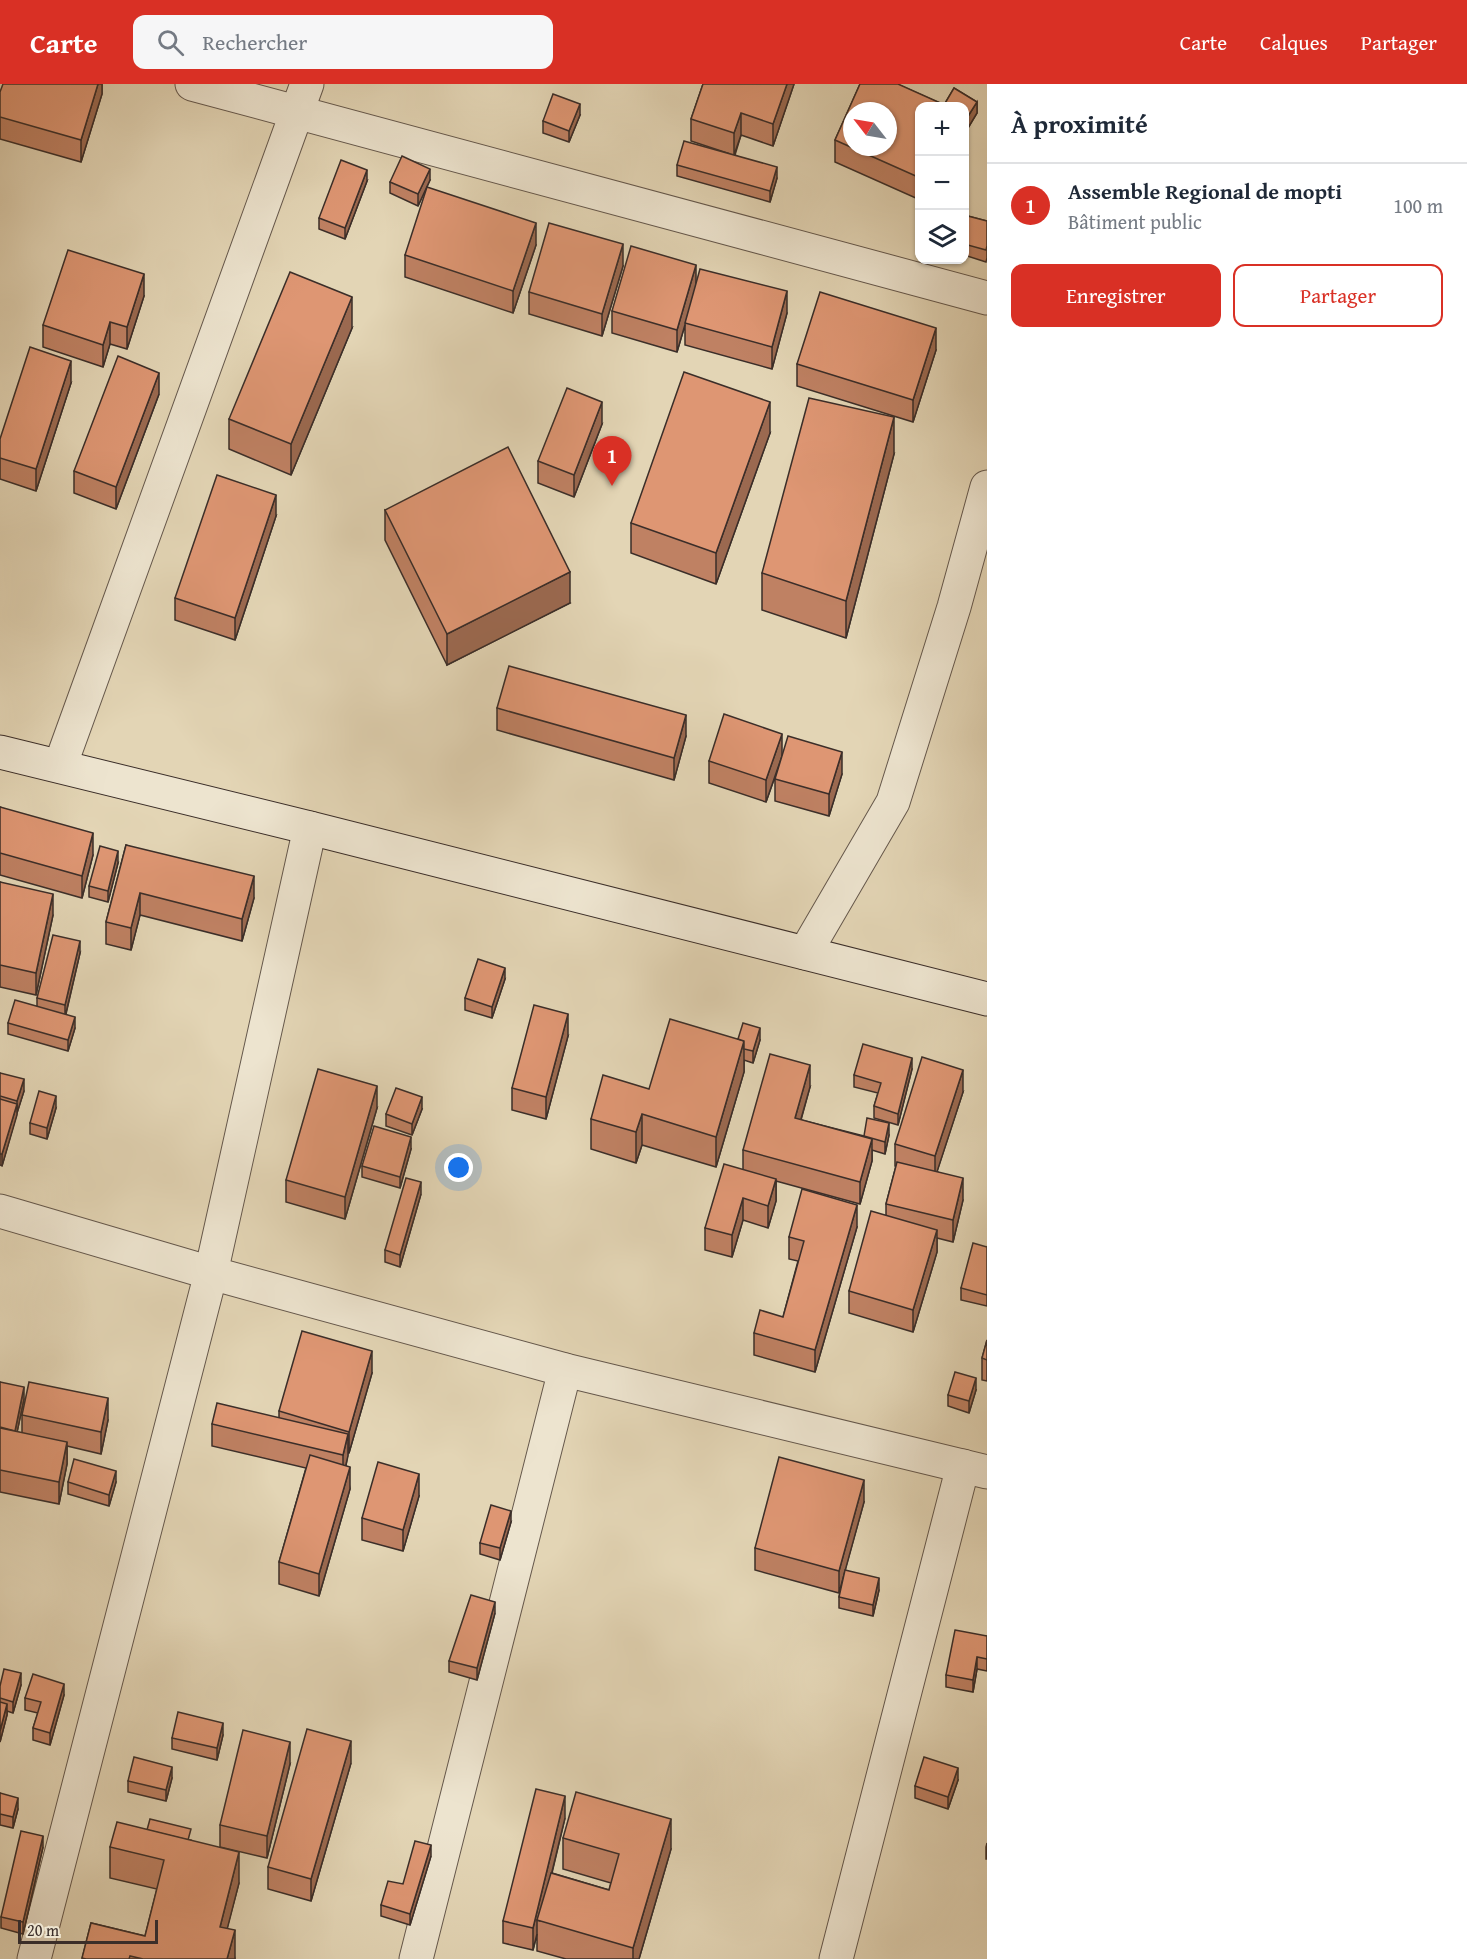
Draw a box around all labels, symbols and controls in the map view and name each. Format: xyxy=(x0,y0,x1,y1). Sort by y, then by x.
search box xyxy=(133,15,553,69)
text: Carte xyxy=(30,22,97,63)
icon: search xyxy=(154,26,187,59)
text: Rechercher xyxy=(202,26,307,58)
text: Carte xyxy=(1180,27,1227,58)
text: Calques xyxy=(1260,27,1328,58)
text: Partager xyxy=(1361,27,1437,58)
north arrow xyxy=(843,102,897,156)
map controls xyxy=(915,102,969,264)
button: + xyxy=(915,102,969,156)
text: À proximité xyxy=(1011,104,1148,143)
button: − xyxy=(915,156,969,210)
text: Assemble Regional de mopti xyxy=(1068,175,1342,207)
text: 1 xyxy=(1025,191,1036,220)
text: 100 m xyxy=(1393,191,1443,220)
text: Bâtiment public xyxy=(1068,207,1202,236)
button: layers xyxy=(915,210,969,264)
button: Enregistrer xyxy=(1011,264,1221,327)
button: Partager xyxy=(1233,264,1443,327)
pin: 1 xyxy=(592,436,632,486)
your location xyxy=(444,1153,473,1182)
scale bar xyxy=(18,1917,158,1944)
text: 20 m xyxy=(27,1918,59,1942)

